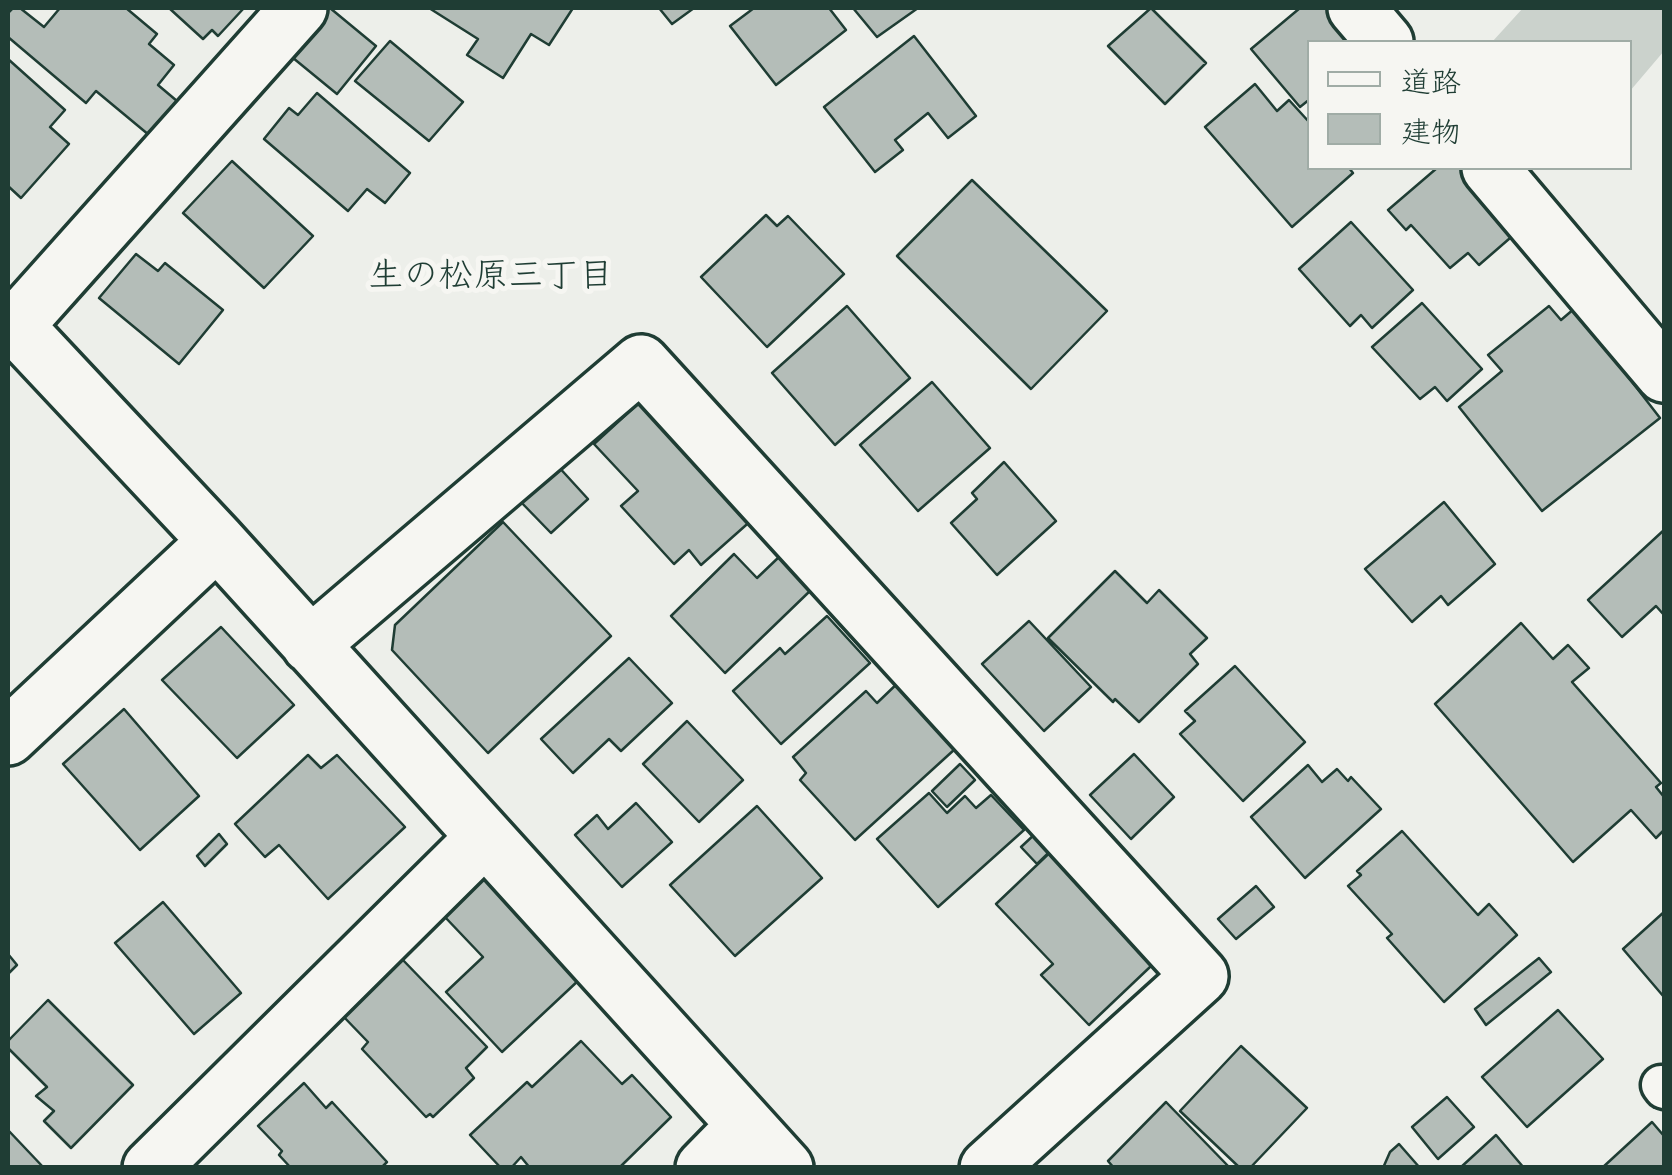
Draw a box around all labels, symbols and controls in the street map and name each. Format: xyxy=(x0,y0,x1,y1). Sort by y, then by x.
legend xyxy=(1307,40,1632,170)
text: 道路 xyxy=(1401,65,1461,100)
text: 建物 xyxy=(1401,115,1461,150)
district label: 生の松原三丁目 xyxy=(369,255,613,297)

